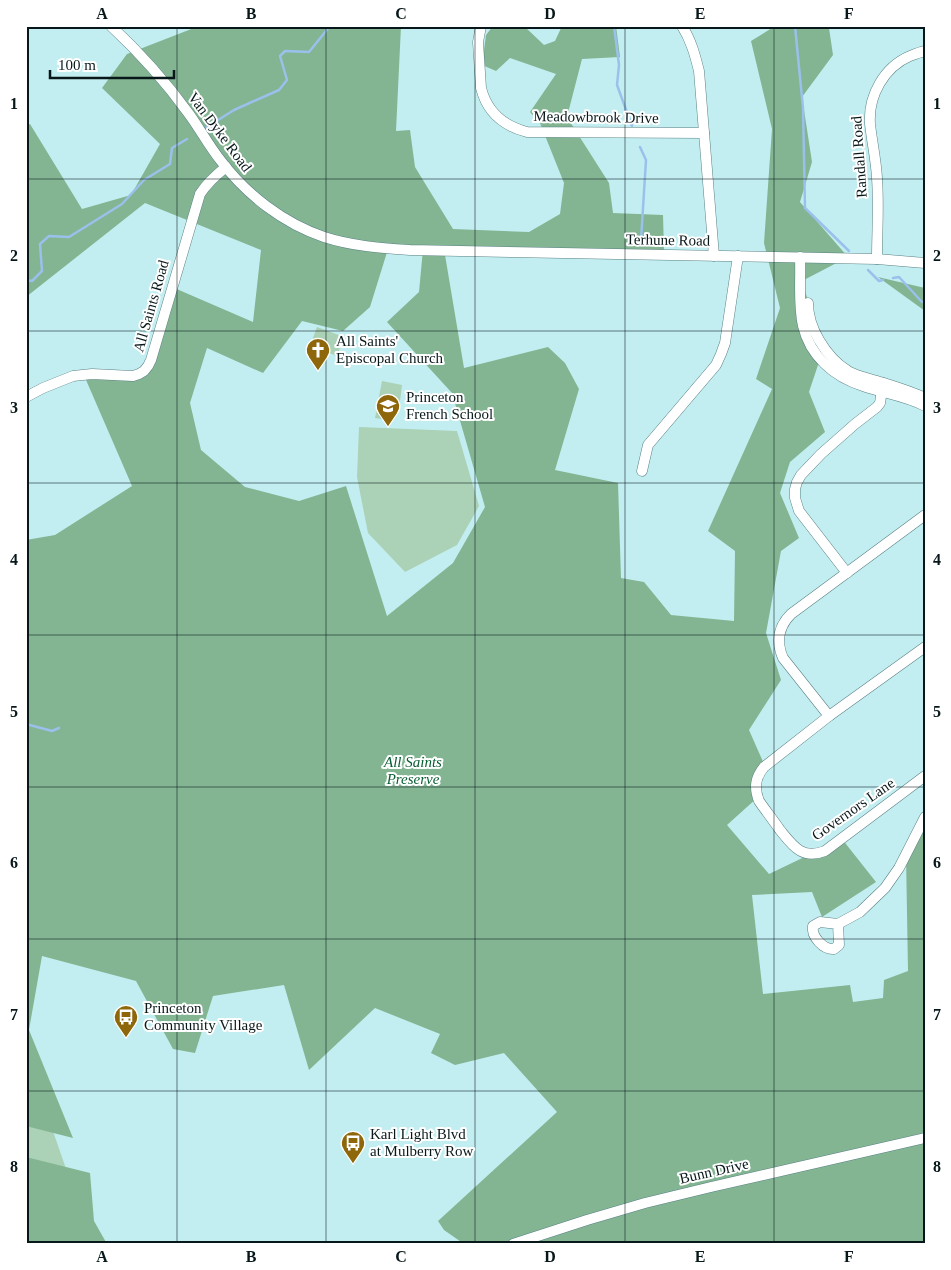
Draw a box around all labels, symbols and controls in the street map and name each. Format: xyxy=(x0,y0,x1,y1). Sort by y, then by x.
text: A xyxy=(96,5,108,22)
text: B xyxy=(246,5,257,22)
text: C xyxy=(395,5,407,22)
text: D xyxy=(544,5,556,22)
text: E xyxy=(695,5,705,22)
text: F xyxy=(844,5,854,22)
scale bar xyxy=(50,48,174,80)
text: 100 m xyxy=(58,57,96,73)
street label: Van Dyke Road xyxy=(185,89,255,175)
text: 1 xyxy=(10,95,18,112)
text: 1 xyxy=(933,95,941,112)
street label: Meadowbrook Drive xyxy=(533,108,659,126)
street label: Randall Road xyxy=(848,115,870,198)
street label: Terhune Road xyxy=(626,231,711,249)
text: 2 xyxy=(10,247,18,264)
text: 2 xyxy=(933,247,941,264)
street label: All Saints Road xyxy=(130,258,172,354)
place label: All Saints' Episcopal Church xyxy=(336,333,444,366)
church icon: All Saints' Episcopal Church xyxy=(305,337,331,371)
place label: Princeton French School xyxy=(406,389,493,422)
school or university icon: Princeton French School xyxy=(375,393,401,427)
text: 3 xyxy=(10,399,18,416)
text: 3 xyxy=(933,399,941,416)
text: 4 xyxy=(10,551,18,568)
text: 4 xyxy=(933,551,941,568)
text: 5 xyxy=(10,703,18,720)
text: 5 xyxy=(933,703,941,720)
park label: All Saints Preserve xyxy=(383,754,442,787)
street label: Governors Lane xyxy=(809,774,898,843)
text: 6 xyxy=(10,854,18,871)
text: 6 xyxy=(933,854,941,871)
place label: Princeton Community Village xyxy=(144,1000,263,1033)
bus stop icon: Princeton Community Village xyxy=(113,1004,139,1038)
text: 7 xyxy=(10,1006,18,1023)
text: 7 xyxy=(933,1006,941,1023)
place label: Karl Light Blvd at Mulberry Row xyxy=(370,1126,473,1159)
bus stop icon: Karl Light Blvd at Mulberry Row xyxy=(340,1130,366,1164)
street label: Bunn Drive xyxy=(678,1155,750,1187)
text: 8 xyxy=(10,1158,18,1175)
text: 8 xyxy=(933,1158,941,1175)
text: A xyxy=(96,1248,108,1265)
text: B xyxy=(246,1248,257,1265)
text: C xyxy=(395,1248,407,1265)
text: D xyxy=(544,1248,556,1265)
text: E xyxy=(695,1248,705,1265)
text: F xyxy=(844,1248,854,1265)

